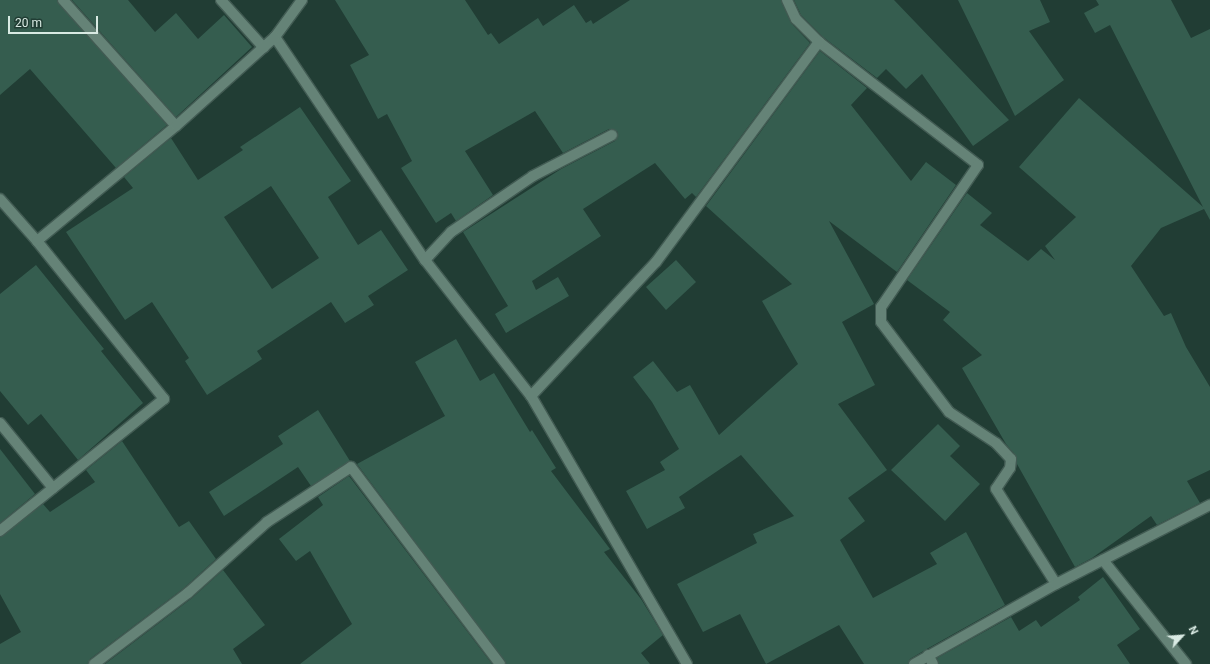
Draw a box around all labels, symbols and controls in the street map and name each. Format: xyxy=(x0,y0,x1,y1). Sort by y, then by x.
scale bar xyxy=(10,8,100,34)
text: 20 m xyxy=(15,16,42,30)
north arrow xyxy=(1162,616,1202,656)
text: N xyxy=(1186,624,1201,637)

